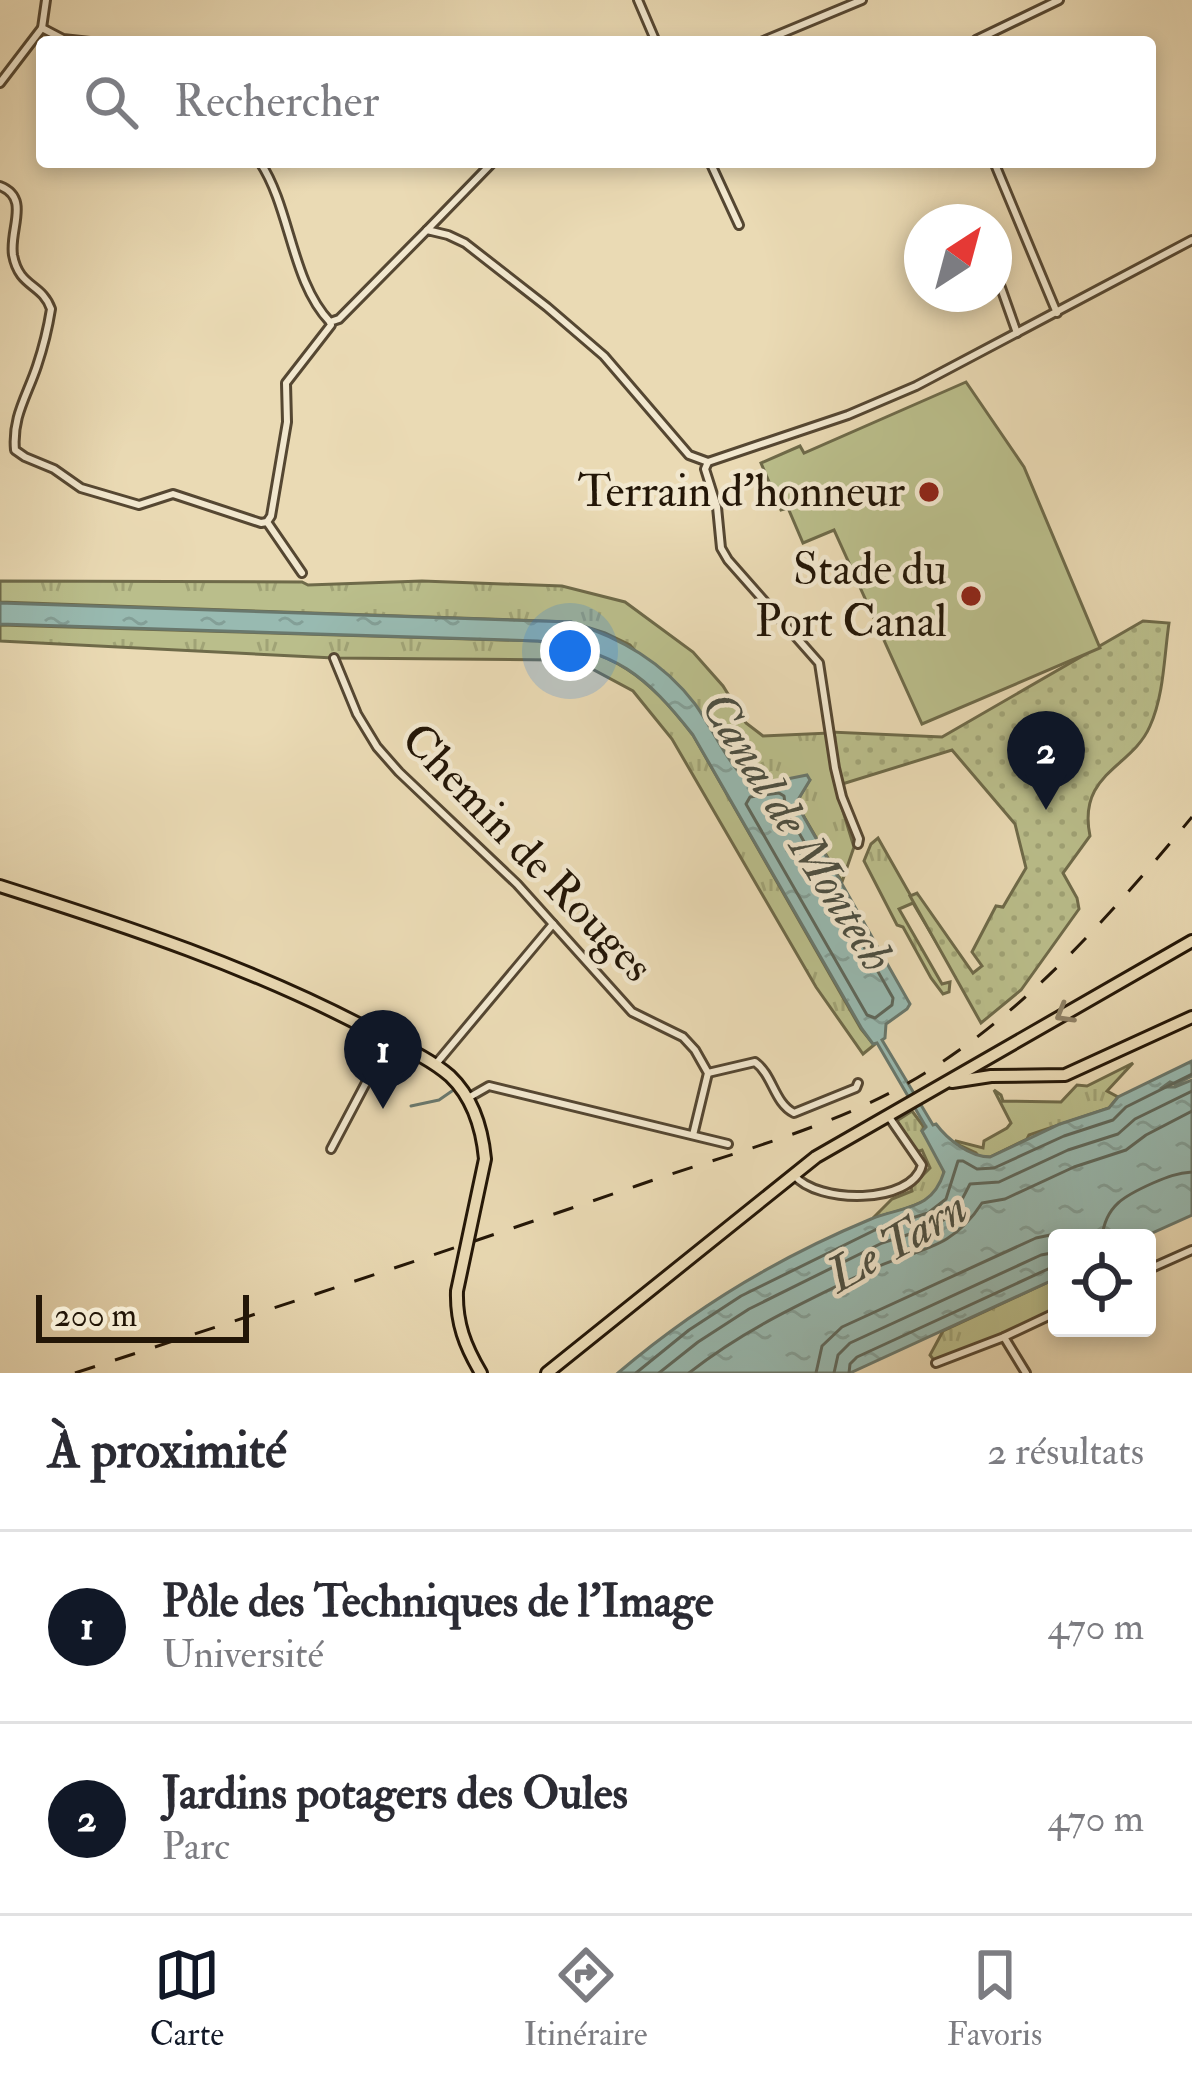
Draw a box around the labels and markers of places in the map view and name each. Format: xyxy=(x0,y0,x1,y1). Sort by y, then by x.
place label: Terrain d'honneur xyxy=(578,464,905,520)
marker: Terrain d'honneur xyxy=(916,479,942,505)
place label: Stade du Port Canal xyxy=(755,542,947,650)
marker: Stade du Port Canal xyxy=(958,583,984,609)
pin: 2 xyxy=(1007,711,1085,810)
pin: 1 xyxy=(344,1010,422,1109)

